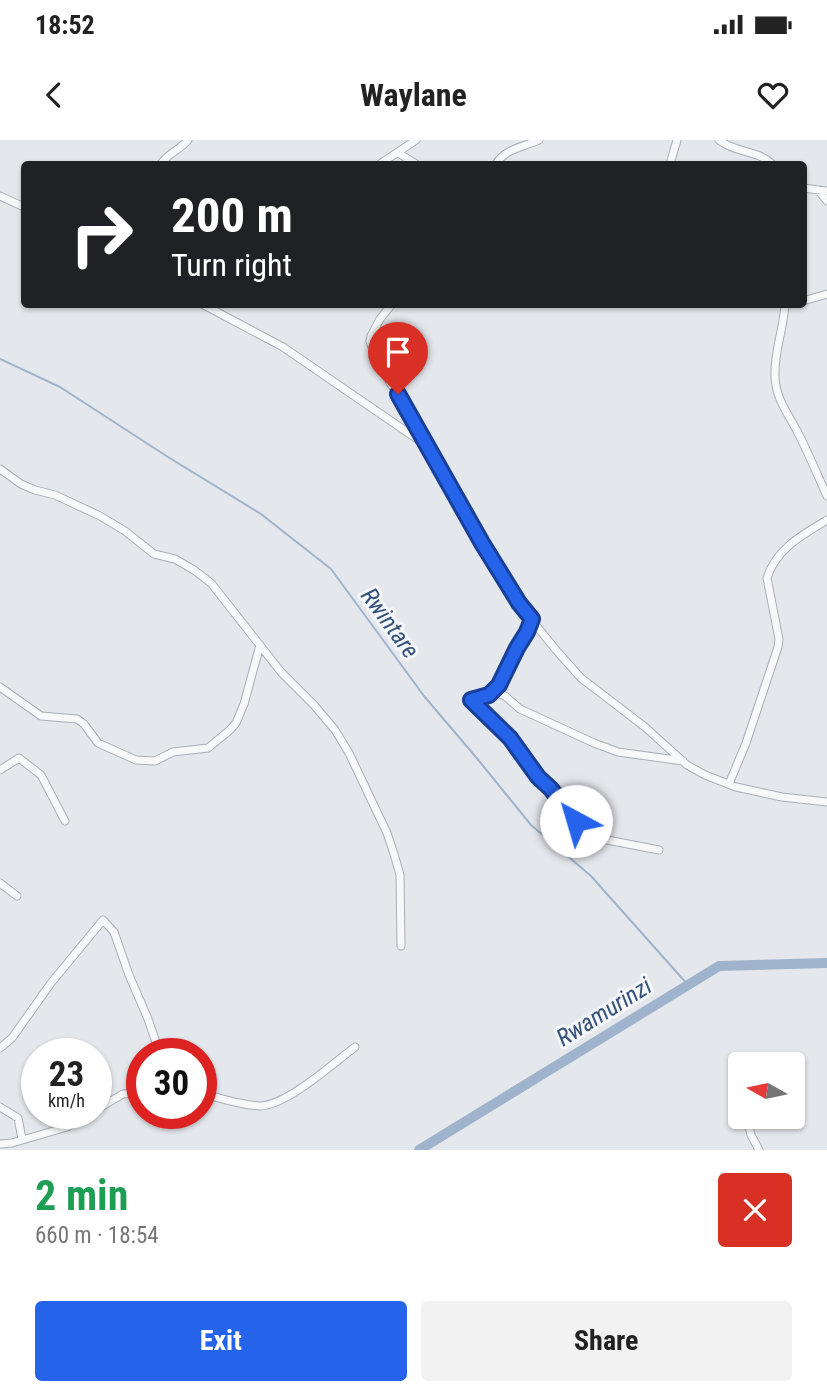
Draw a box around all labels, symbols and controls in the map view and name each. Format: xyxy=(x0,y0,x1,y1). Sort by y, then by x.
text: 18:52 xyxy=(35,10,95,40)
icon: back xyxy=(35,76,73,114)
text: Waylane xyxy=(360,76,467,114)
icon: heart xyxy=(754,76,792,114)
text: 200 m xyxy=(171,187,293,244)
icon: right xyxy=(56,189,147,280)
text: Turn right xyxy=(171,246,292,284)
pin xyxy=(368,322,428,394)
icon: arrive xyxy=(379,333,417,371)
water label: Rwintare xyxy=(355,582,425,664)
position arrow xyxy=(539,784,613,858)
water label: Rwamurinzi xyxy=(551,972,657,1052)
speed limit sign: 30 xyxy=(126,1038,217,1129)
north arrow xyxy=(728,1052,805,1129)
map controls xyxy=(728,1052,805,1129)
text: 23 xyxy=(49,1054,84,1095)
text: km/h xyxy=(48,1090,85,1111)
text: 2 min xyxy=(35,1171,128,1220)
button: close xyxy=(718,1173,792,1247)
text: 660 m · 18:54 xyxy=(35,1222,159,1249)
button: Exit xyxy=(35,1301,407,1381)
button: Share xyxy=(421,1301,792,1381)

